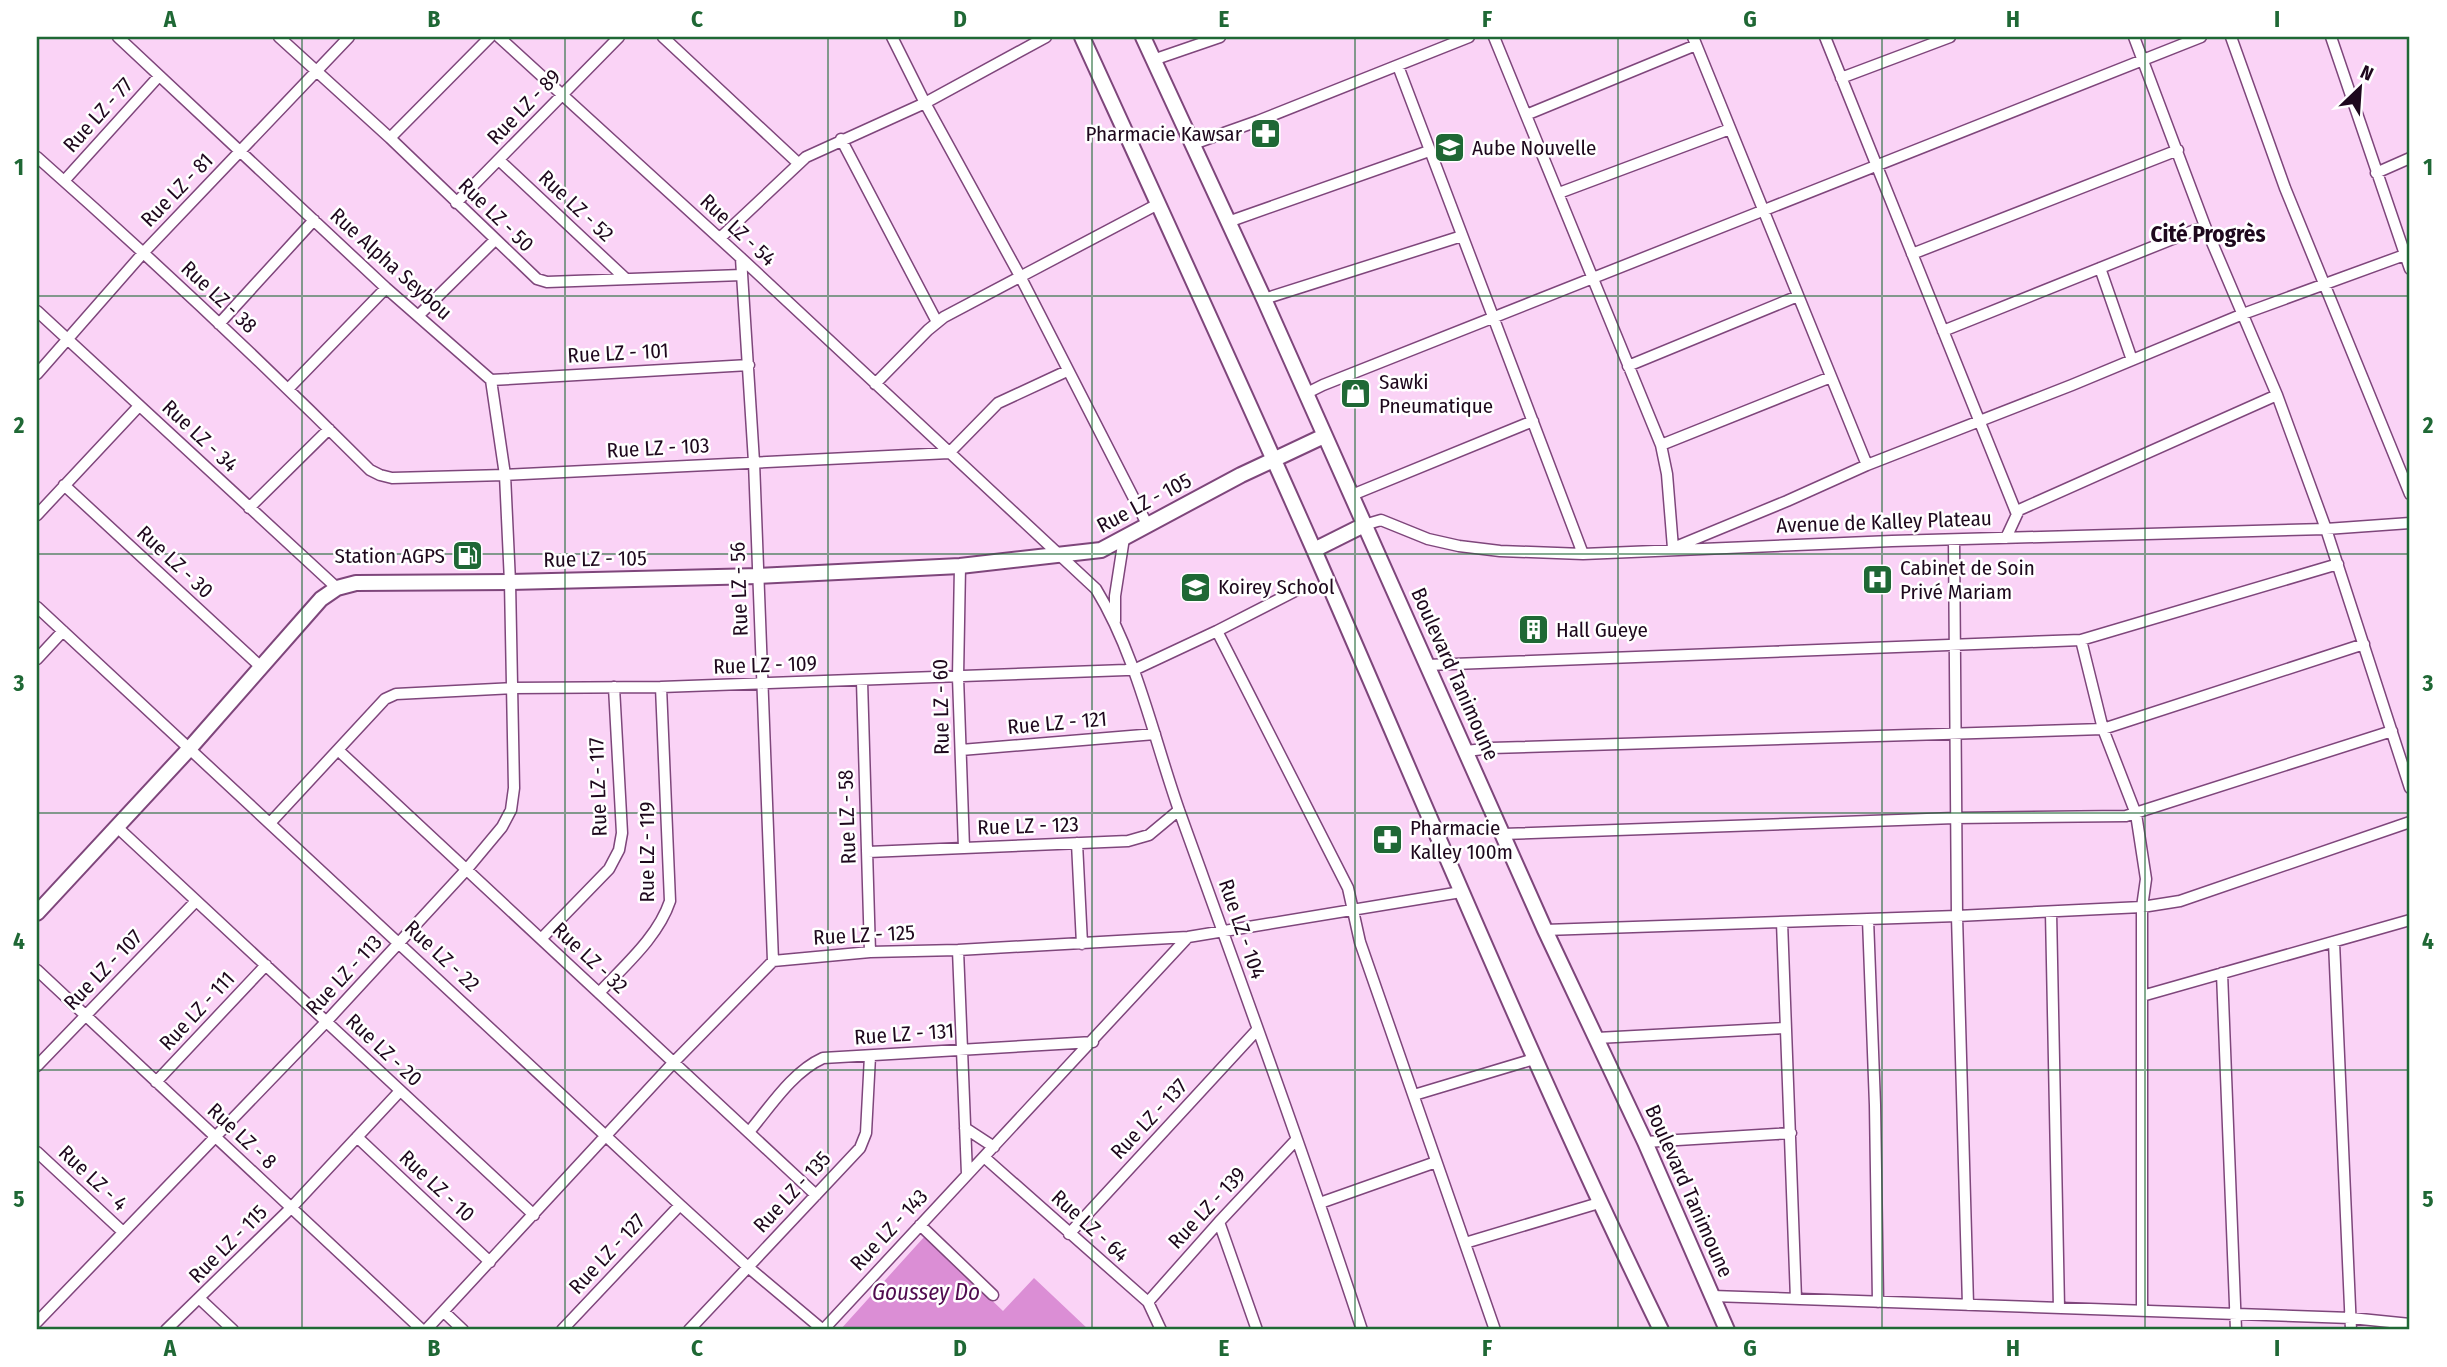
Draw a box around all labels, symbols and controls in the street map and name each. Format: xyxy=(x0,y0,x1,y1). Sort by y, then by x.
text: A xyxy=(163,5,177,33)
text: B xyxy=(428,5,441,33)
text: C xyxy=(691,5,703,33)
text: D xyxy=(953,5,967,33)
text: E xyxy=(1219,5,1230,33)
text: F xyxy=(1482,5,1492,33)
text: G xyxy=(1743,5,1757,33)
text: H xyxy=(2006,5,2020,33)
text: I xyxy=(2274,5,2280,33)
north arrow xyxy=(2324,52,2394,122)
text: N xyxy=(2357,60,2377,86)
street label: Rue LZ - 89 xyxy=(482,64,566,150)
street label: Rue LZ - 77 xyxy=(58,72,138,158)
pharmacy icon: Pharmacie Kawsar xyxy=(1248,117,1282,151)
place label: Pharmacie Kawsar xyxy=(1085,121,1243,147)
school or university icon: Aube Nouvelle xyxy=(1432,131,1466,165)
place label: Aube Nouvelle xyxy=(1472,135,1596,161)
street label: Rue LZ - 81 xyxy=(135,148,219,232)
text: 1 xyxy=(14,153,24,181)
text: 1 xyxy=(2423,153,2433,181)
street label: Rue LZ - 52 xyxy=(533,165,619,247)
street label: Rue LZ - 50 xyxy=(453,173,539,257)
street label: Rue LZ - 54 xyxy=(695,188,781,272)
street label: Rue Alpha Seybou xyxy=(325,202,457,326)
district label: Cité Progrès xyxy=(2150,220,2266,248)
street label: Rue LZ - 38 xyxy=(176,255,262,339)
street label: Rue LZ - 101 xyxy=(567,337,669,369)
place label: Sawki Pneumatique xyxy=(1379,369,1493,419)
shop icon: Sawki Pneumatique xyxy=(1339,377,1373,411)
street label: Rue LZ - 34 xyxy=(157,394,243,478)
text: 2 xyxy=(13,411,25,439)
text: 2 xyxy=(2422,411,2434,439)
street label: Rue LZ - 103 xyxy=(606,432,710,464)
street label: Rue LZ - 105 xyxy=(1092,467,1196,539)
street label: Avenue de Kalley Plateau xyxy=(1776,505,1992,539)
street label: Rue LZ - 30 xyxy=(131,520,219,604)
fuel station icon: Station AGPS xyxy=(451,539,485,573)
street label: Rue LZ - 56 xyxy=(724,541,754,637)
place label: Station AGPS xyxy=(334,543,445,569)
street label: Rue LZ - 105 xyxy=(543,545,647,573)
place label: Cabinet de Soin Privé Mariam xyxy=(1900,555,2035,605)
hospital icon: Cabinet de Soin Privé Mariam xyxy=(1860,563,1894,597)
school or university icon: Koirey School xyxy=(1178,570,1212,604)
place label: Koirey School xyxy=(1218,574,1335,600)
street label: Boulevard Tanimoune xyxy=(1405,584,1505,764)
building icon: Hall Gueye xyxy=(1516,613,1550,647)
place label: Hall Gueye xyxy=(1556,617,1648,643)
street label: Rue LZ - 109 xyxy=(713,650,817,680)
street label: Rue LZ - 60 xyxy=(927,659,955,755)
text: 3 xyxy=(13,669,25,697)
text: 3 xyxy=(2422,669,2434,697)
street label: Rue LZ - 121 xyxy=(1006,706,1108,740)
street label: Rue LZ - 117 xyxy=(583,737,613,837)
street label: Rue LZ - 58 xyxy=(832,769,862,865)
street label: Rue LZ - 119 xyxy=(634,802,660,902)
street label: Rue LZ - 123 xyxy=(977,811,1079,841)
place label: Pharmacie Kalley 100m xyxy=(1410,815,1513,865)
pharmacy icon: Pharmacie Kalley 100m xyxy=(1370,823,1404,857)
street label: Rue LZ - 104 xyxy=(1213,876,1271,982)
street label: Rue LZ - 22 xyxy=(399,915,485,997)
street label: Rue LZ - 32 xyxy=(547,917,633,999)
street label: Rue LZ - 125 xyxy=(813,919,915,951)
street label: Rue LZ - 107 xyxy=(58,924,148,1016)
text: 4 xyxy=(13,927,25,955)
text: 4 xyxy=(2422,927,2434,955)
street label: Rue LZ - 113 xyxy=(300,930,388,1020)
street label: Rue LZ - 111 xyxy=(154,966,240,1056)
street label: Rue LZ - 20 xyxy=(340,1008,428,1092)
street label: Rue LZ - 131 xyxy=(853,1018,955,1050)
street label: Rue LZ - 137 xyxy=(1105,1073,1193,1165)
street label: Rue LZ - 8 xyxy=(202,1097,282,1175)
street label: Boulevard Tanimoune xyxy=(1639,1101,1739,1281)
street label: Rue LZ - 4 xyxy=(53,1140,133,1216)
street label: Rue LZ - 10 xyxy=(394,1145,480,1227)
street label: Rue LZ - 135 xyxy=(748,1146,836,1238)
street label: Rue LZ - 139 xyxy=(1163,1162,1251,1254)
street label: Rue LZ - 143 xyxy=(845,1184,933,1276)
text: 5 xyxy=(13,1185,25,1213)
street label: Rue LZ - 64 xyxy=(1046,1185,1134,1267)
text: 5 xyxy=(2422,1185,2434,1213)
street label: Rue LZ - 115 xyxy=(183,1199,273,1289)
street label: Rue LZ - 127 xyxy=(563,1208,651,1300)
water label: Goussey Do xyxy=(872,1278,980,1306)
text: A xyxy=(163,1334,177,1362)
text: B xyxy=(428,1334,441,1362)
text: C xyxy=(691,1334,703,1362)
text: D xyxy=(953,1334,967,1362)
text: E xyxy=(1219,1334,1230,1362)
text: F xyxy=(1482,1334,1492,1362)
text: G xyxy=(1743,1334,1757,1362)
text: H xyxy=(2006,1334,2020,1362)
text: I xyxy=(2274,1334,2280,1362)

